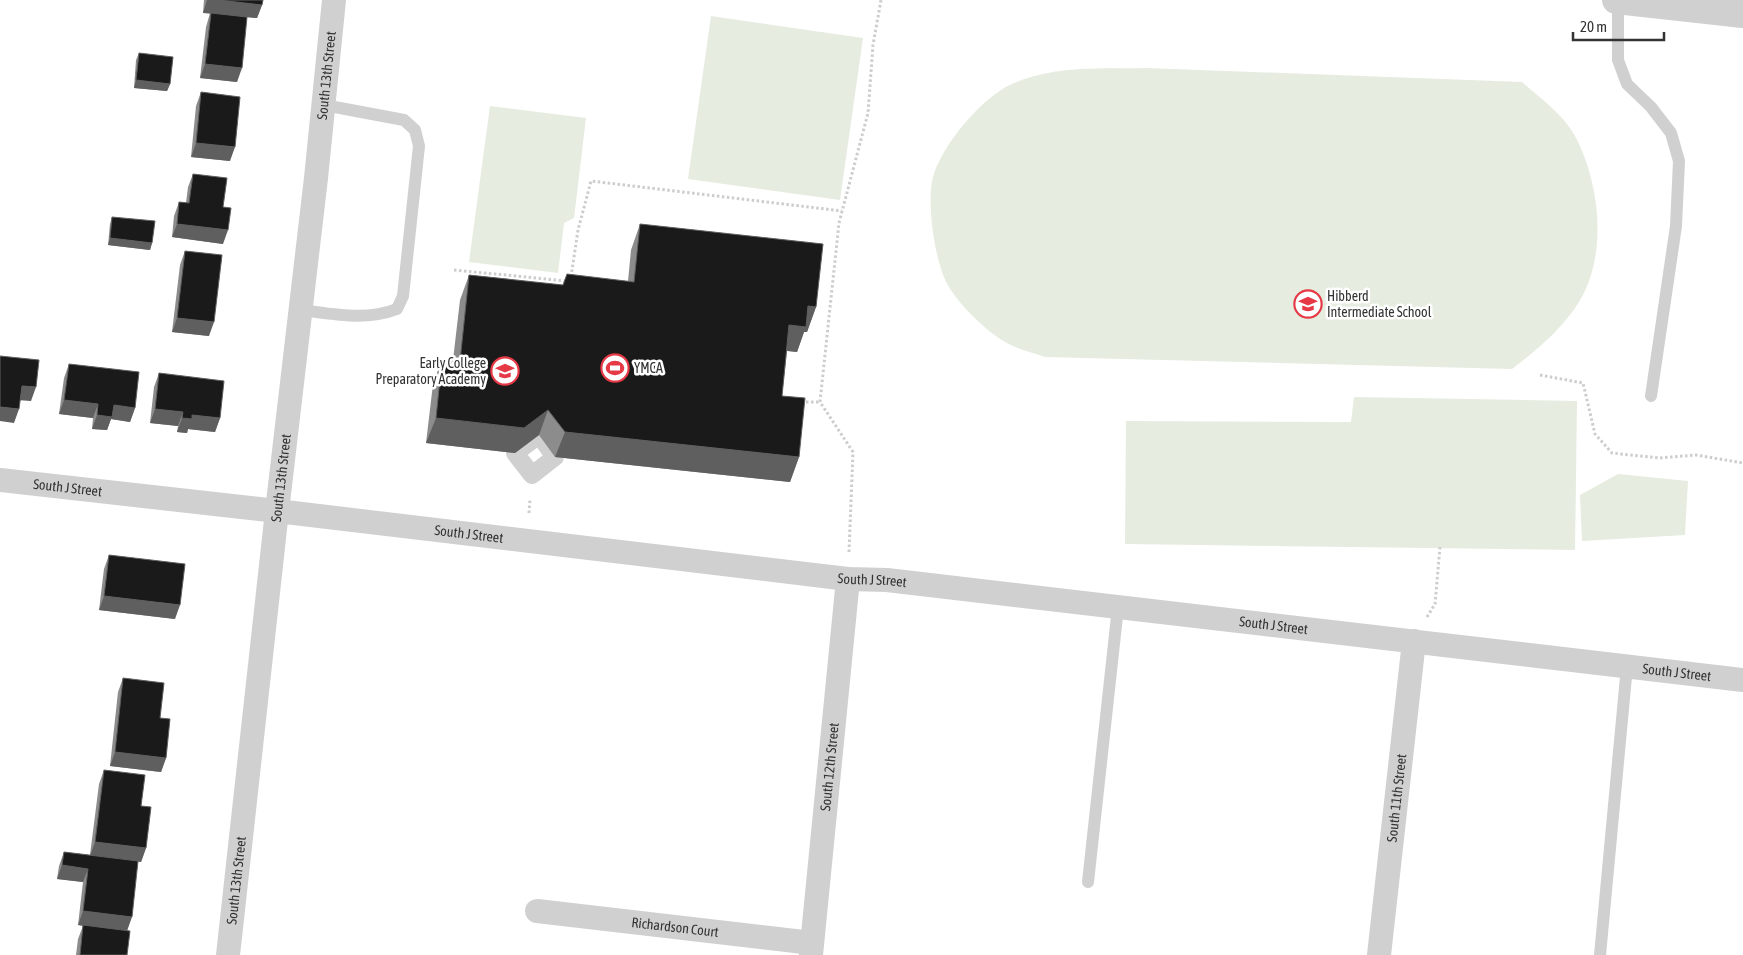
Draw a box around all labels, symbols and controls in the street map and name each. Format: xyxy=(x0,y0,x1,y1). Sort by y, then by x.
scale bar xyxy=(1573,10,1664,42)
text: 20 m xyxy=(1580,18,1607,35)
street label: South 13th Street xyxy=(314,31,339,120)
place label: Hibberd Intermediate School xyxy=(1327,288,1432,320)
school or university icon: Hibberd Intermediate School xyxy=(1293,289,1323,319)
sports icon: YMCA xyxy=(600,353,630,383)
place label: Early College Preparatory Academy xyxy=(375,355,486,387)
school or university icon: Early College Preparatory Academy xyxy=(490,356,520,386)
place label: YMCA xyxy=(634,360,663,376)
street label: South 13th Street xyxy=(268,433,294,523)
street label: South J Street xyxy=(32,476,103,499)
street label: South J Street xyxy=(434,522,504,546)
street label: South J Street xyxy=(837,570,908,590)
street label: South J Street xyxy=(1238,613,1309,637)
street label: South J Street xyxy=(1642,660,1712,684)
street label: South 12th Street xyxy=(817,722,842,812)
street label: South 11th Street xyxy=(1384,753,1409,843)
street label: South 13th Street xyxy=(223,835,249,925)
street label: Richardson Court xyxy=(631,914,719,940)

